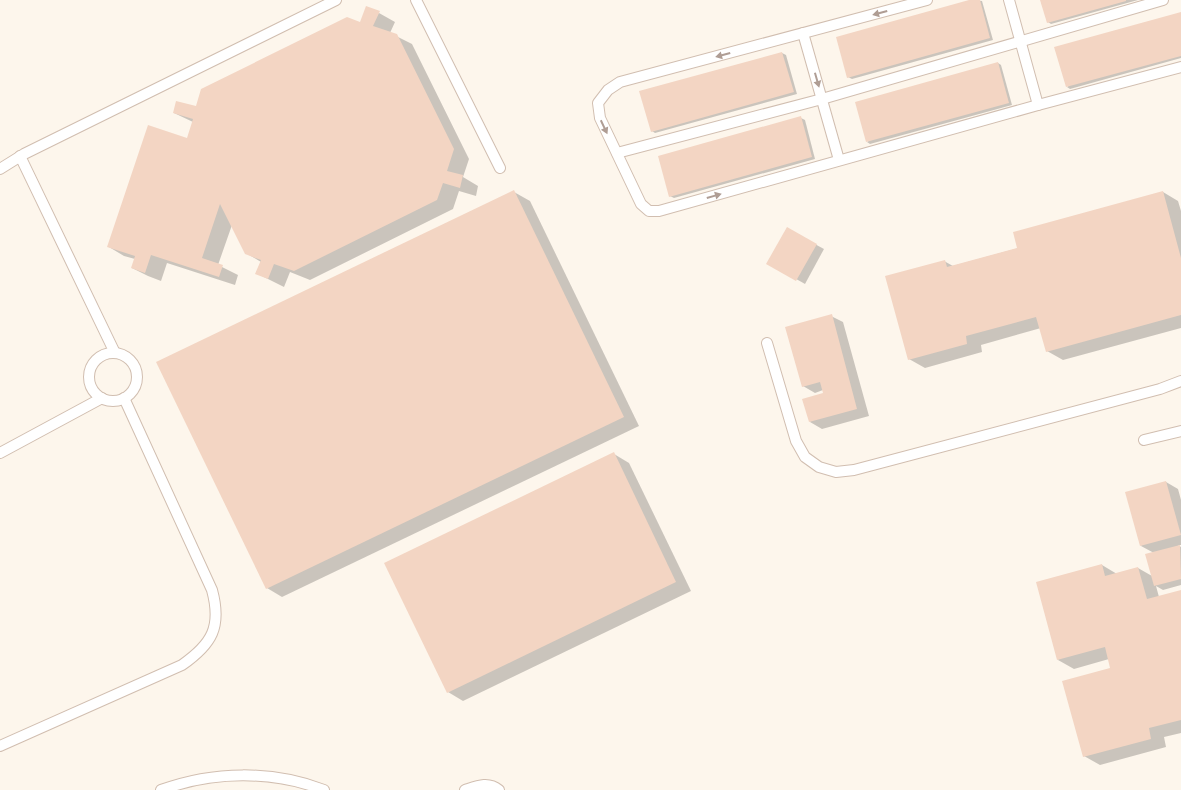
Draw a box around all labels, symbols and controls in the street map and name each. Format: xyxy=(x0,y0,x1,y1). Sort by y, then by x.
one-way arrow xyxy=(873,9,888,17)
one-way arrow xyxy=(716,51,731,59)
one-way arrow xyxy=(813,73,821,88)
one-way arrow xyxy=(601,120,609,134)
one-way arrow xyxy=(706,191,721,199)

